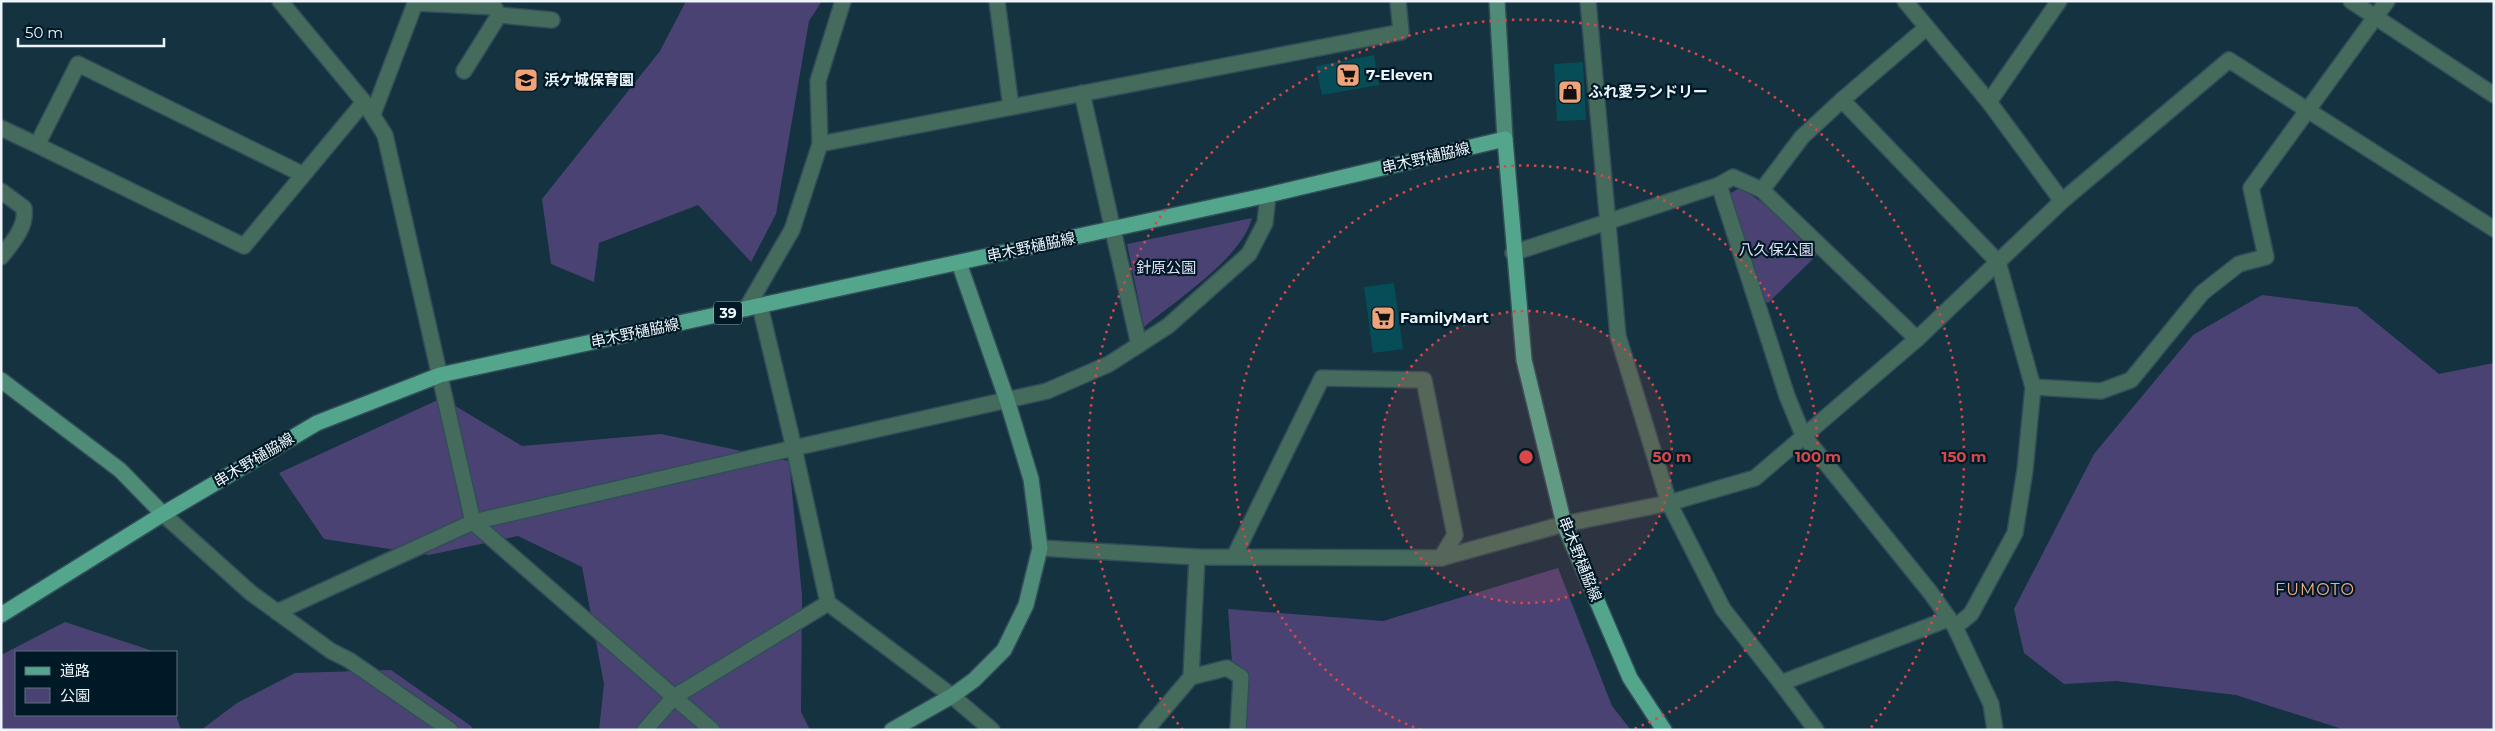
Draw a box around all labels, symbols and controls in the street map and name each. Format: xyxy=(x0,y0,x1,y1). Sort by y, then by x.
scale bar xyxy=(18,15,164,47)
text: 50 m xyxy=(25,23,63,42)
supermarket icon: 7-Eleven xyxy=(1335,62,1361,88)
place label: 7-Eleven xyxy=(1366,65,1433,84)
school or university icon: 浜ケ城保育園 xyxy=(513,67,539,93)
place label: 浜ケ城保育園 xyxy=(544,70,634,89)
shop icon: ふれ愛ランドリー xyxy=(1557,79,1583,105)
place label: ふれ愛ランドリー xyxy=(1588,82,1708,101)
street label: 串木野樋脇線 xyxy=(1380,138,1472,177)
street label: 串木野樋脇線 xyxy=(985,228,1077,265)
park label: 八久保公園 xyxy=(1738,240,1814,259)
park label: 針原公園 xyxy=(1136,258,1196,277)
road number: 39 xyxy=(714,302,742,324)
supermarket icon: FamilyMart xyxy=(1370,305,1396,331)
place label: FamilyMart xyxy=(1400,308,1490,327)
street label: 串木野樋脇線 xyxy=(589,314,681,351)
street label: 串木野樋脇線 xyxy=(210,428,297,491)
text: 50 m xyxy=(1652,447,1692,466)
text: 100 m xyxy=(1795,447,1841,466)
text: 150 m xyxy=(1942,447,1986,466)
centre of rings xyxy=(1517,448,1535,466)
street label: 串木野樋脇線 xyxy=(1555,514,1606,604)
district label: FUMOTO xyxy=(2275,580,2355,599)
legend xyxy=(15,651,178,716)
text: 道路 xyxy=(60,661,90,680)
text: 公園 xyxy=(60,686,90,705)

